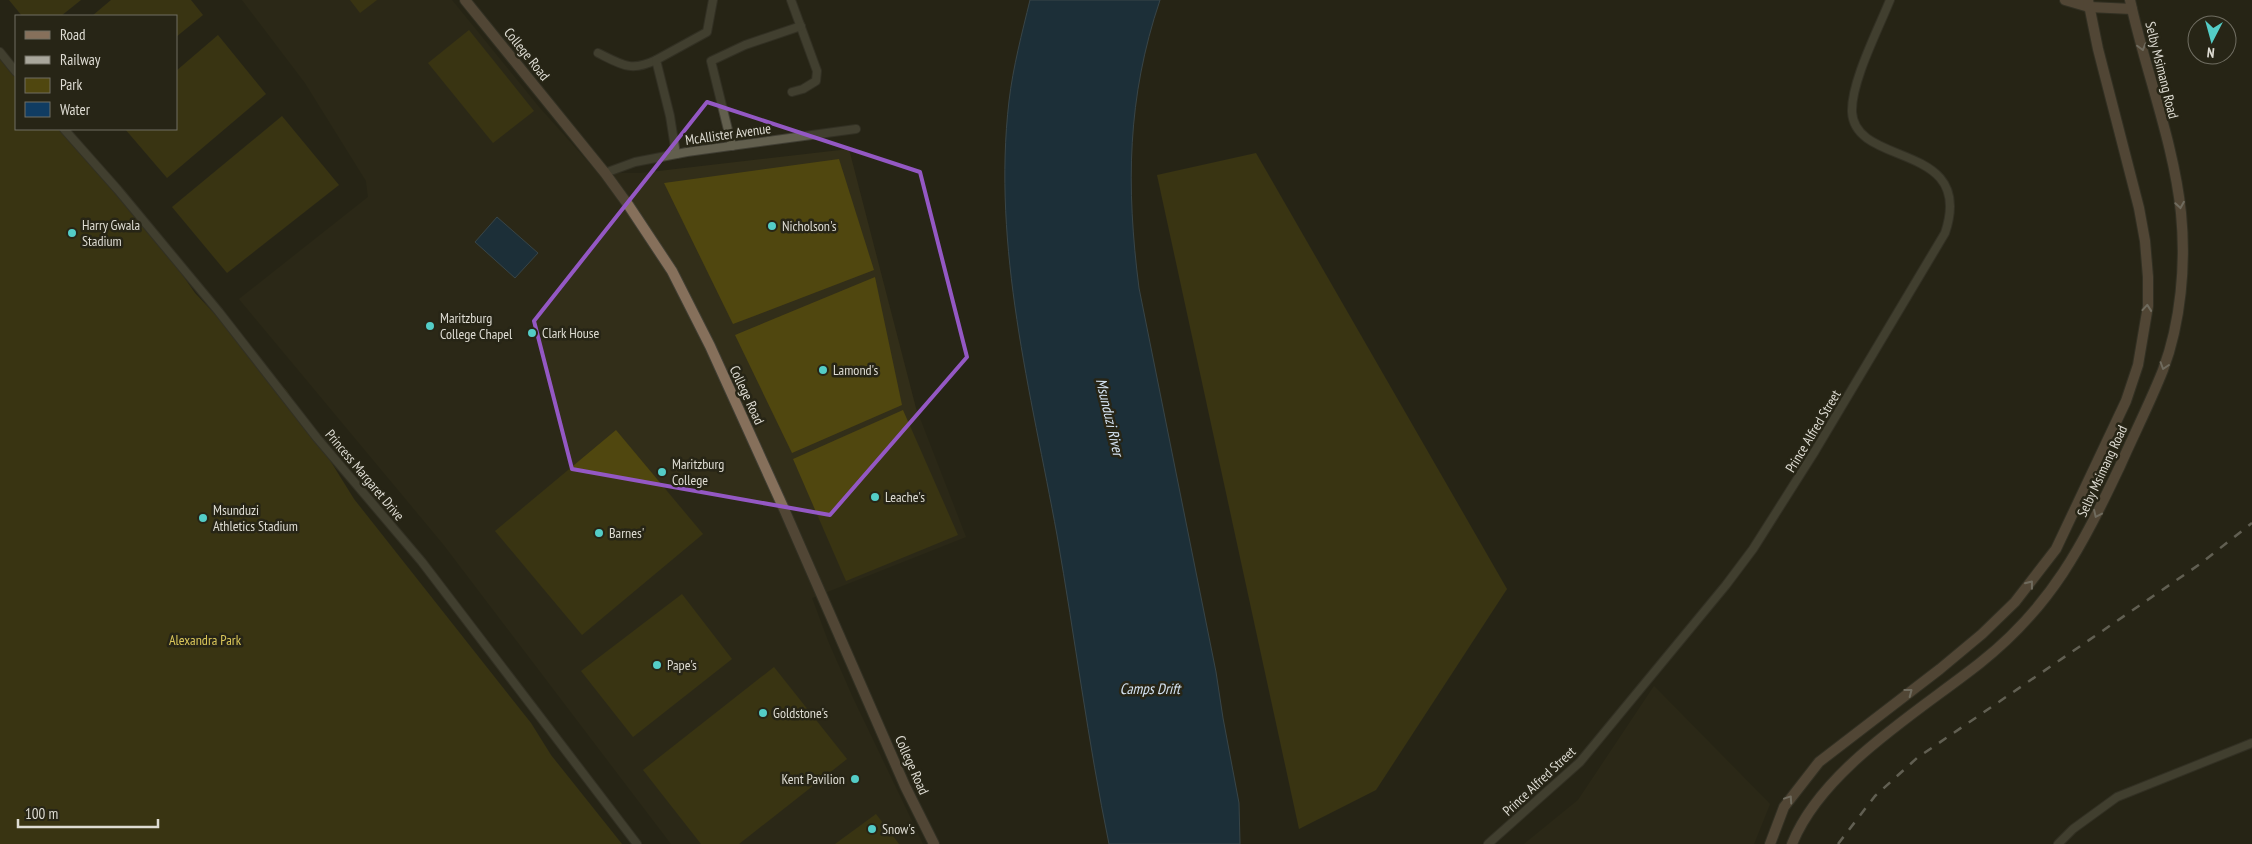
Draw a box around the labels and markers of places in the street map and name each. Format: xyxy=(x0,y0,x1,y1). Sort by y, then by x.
place label: Harry Gwala Stadium xyxy=(82,216,140,250)
place label: Nicholson's xyxy=(782,217,837,235)
marker: Nicholson's xyxy=(766,220,778,232)
marker: Harry Gwala Stadium xyxy=(66,227,78,239)
place label: Maritzburg College Chapel xyxy=(440,309,513,343)
marker: Maritzburg College Chapel xyxy=(424,320,436,332)
place label: Clark House xyxy=(542,324,600,342)
marker: Clark House xyxy=(526,327,538,339)
place label: Lamond's xyxy=(833,361,878,379)
marker: Lamond's xyxy=(817,364,829,376)
place label: Maritzburg College xyxy=(672,455,724,489)
marker: Maritzburg College xyxy=(656,466,668,478)
place label: Leache's xyxy=(885,488,925,506)
marker: Leache's xyxy=(869,491,881,503)
place label: Msunduzi Athletics Stadium xyxy=(213,501,298,535)
marker: Msunduzi Athletics Stadium xyxy=(197,512,209,524)
place label: Barnes' xyxy=(609,524,644,542)
marker: Barnes' xyxy=(593,527,605,539)
place label: Pape's xyxy=(667,656,697,674)
marker: Pape's xyxy=(651,659,663,671)
place label: Goldstone's xyxy=(773,704,828,722)
marker: Goldstone's xyxy=(757,707,769,719)
place label: Kent Pavilion xyxy=(781,770,845,788)
marker: Kent Pavilion xyxy=(849,773,861,785)
place label: Snow's xyxy=(882,820,915,838)
marker: Snow's xyxy=(866,823,878,835)

